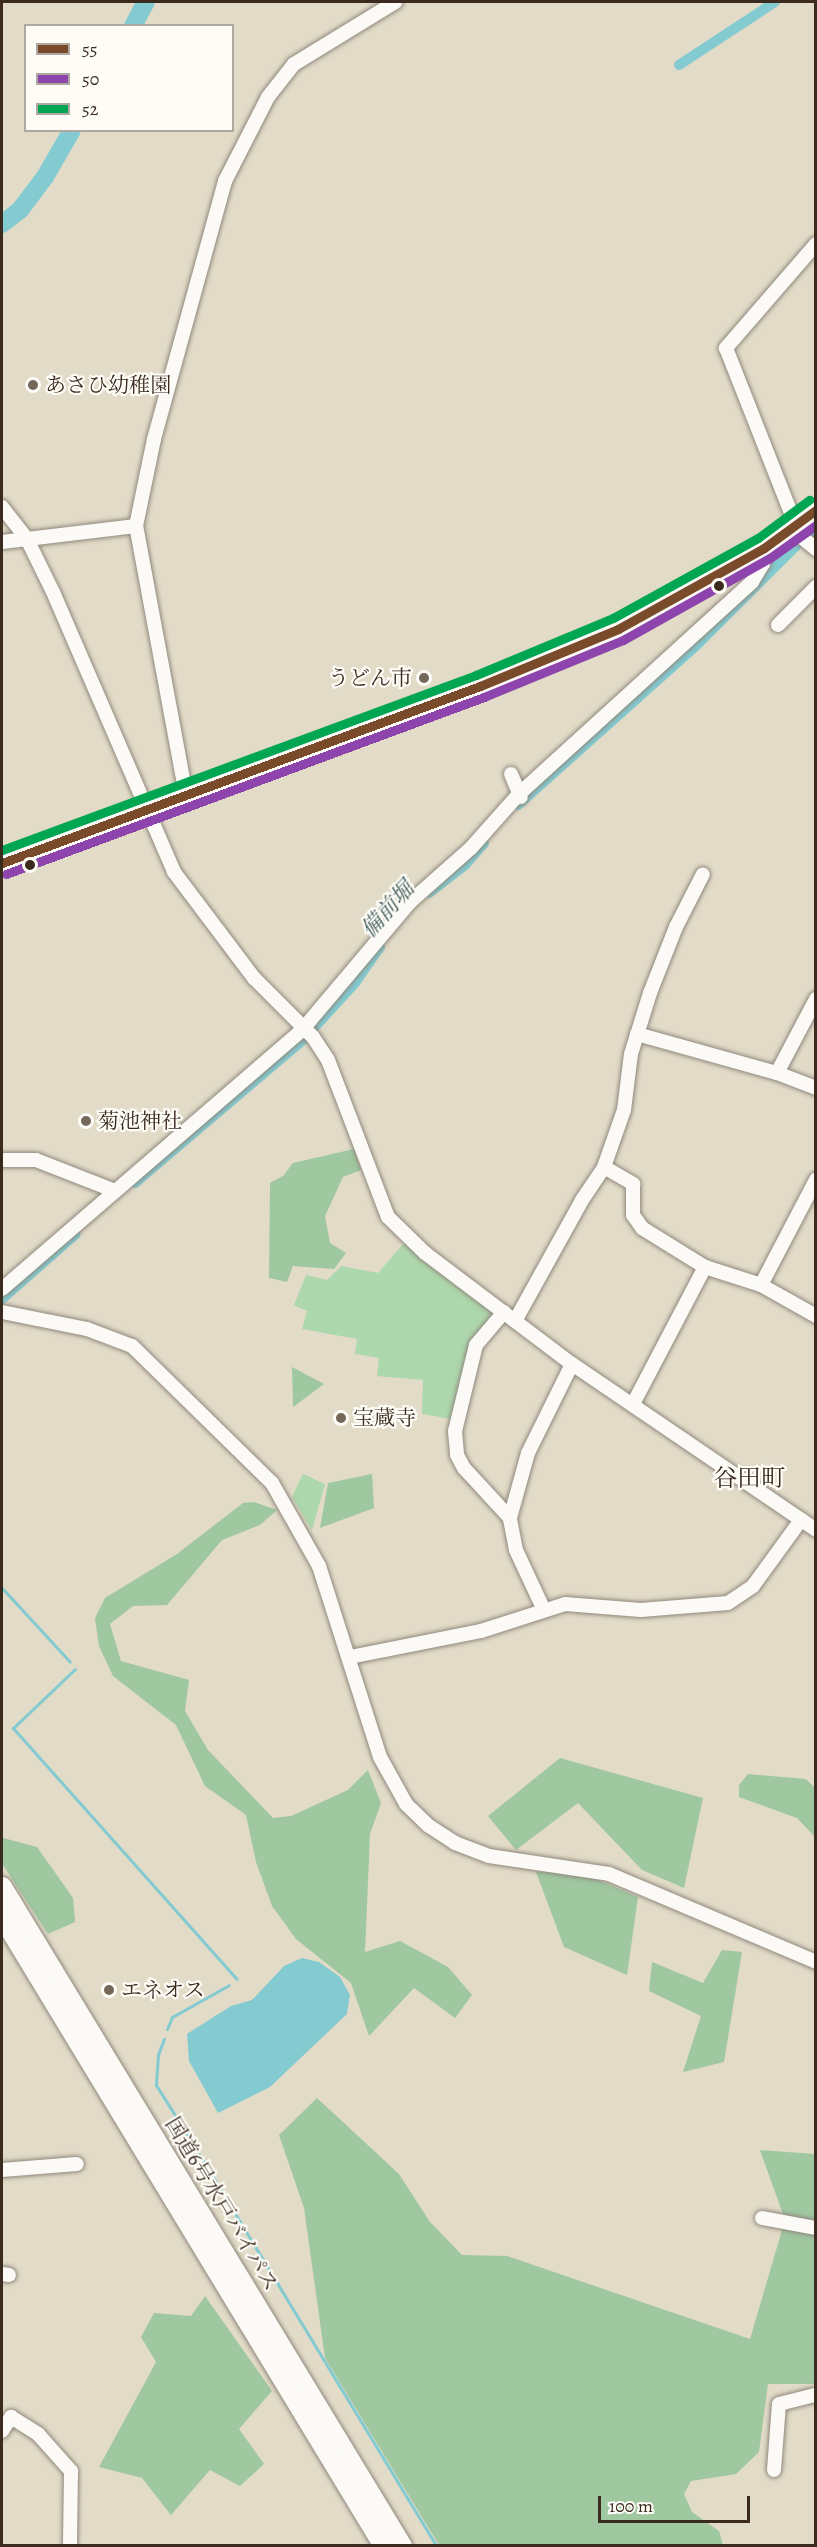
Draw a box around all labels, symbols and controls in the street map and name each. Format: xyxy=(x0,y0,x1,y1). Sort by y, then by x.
legend xyxy=(24,24,234,132)
text: 55 xyxy=(82,37,97,61)
text: 50 xyxy=(82,67,99,91)
text: 52 xyxy=(82,97,98,121)
place label: あさひ幼稚園 xyxy=(45,372,171,398)
marker: あさひ幼稚園 xyxy=(26,378,40,392)
unlabelled marker xyxy=(713,580,725,592)
place label: うどん市 xyxy=(328,665,412,691)
marker: うどん市 xyxy=(417,671,431,685)
unlabelled marker xyxy=(24,859,36,871)
water label: 備前堀 xyxy=(356,877,420,943)
place label: 菊池神社 xyxy=(98,1108,182,1134)
marker: 菊池神社 xyxy=(79,1114,93,1128)
place label: 宝蔵寺 xyxy=(353,1405,416,1431)
marker: 宝蔵寺 xyxy=(334,1411,348,1425)
district label: 谷田町 xyxy=(713,1465,785,1493)
place label: エネオス xyxy=(121,1977,205,2003)
marker: エネオス xyxy=(102,1983,116,1997)
street label: 国道6号水戸バイパス xyxy=(160,2112,284,2296)
scale bar xyxy=(601,2484,752,2522)
text: 100 m xyxy=(609,2494,653,2518)

